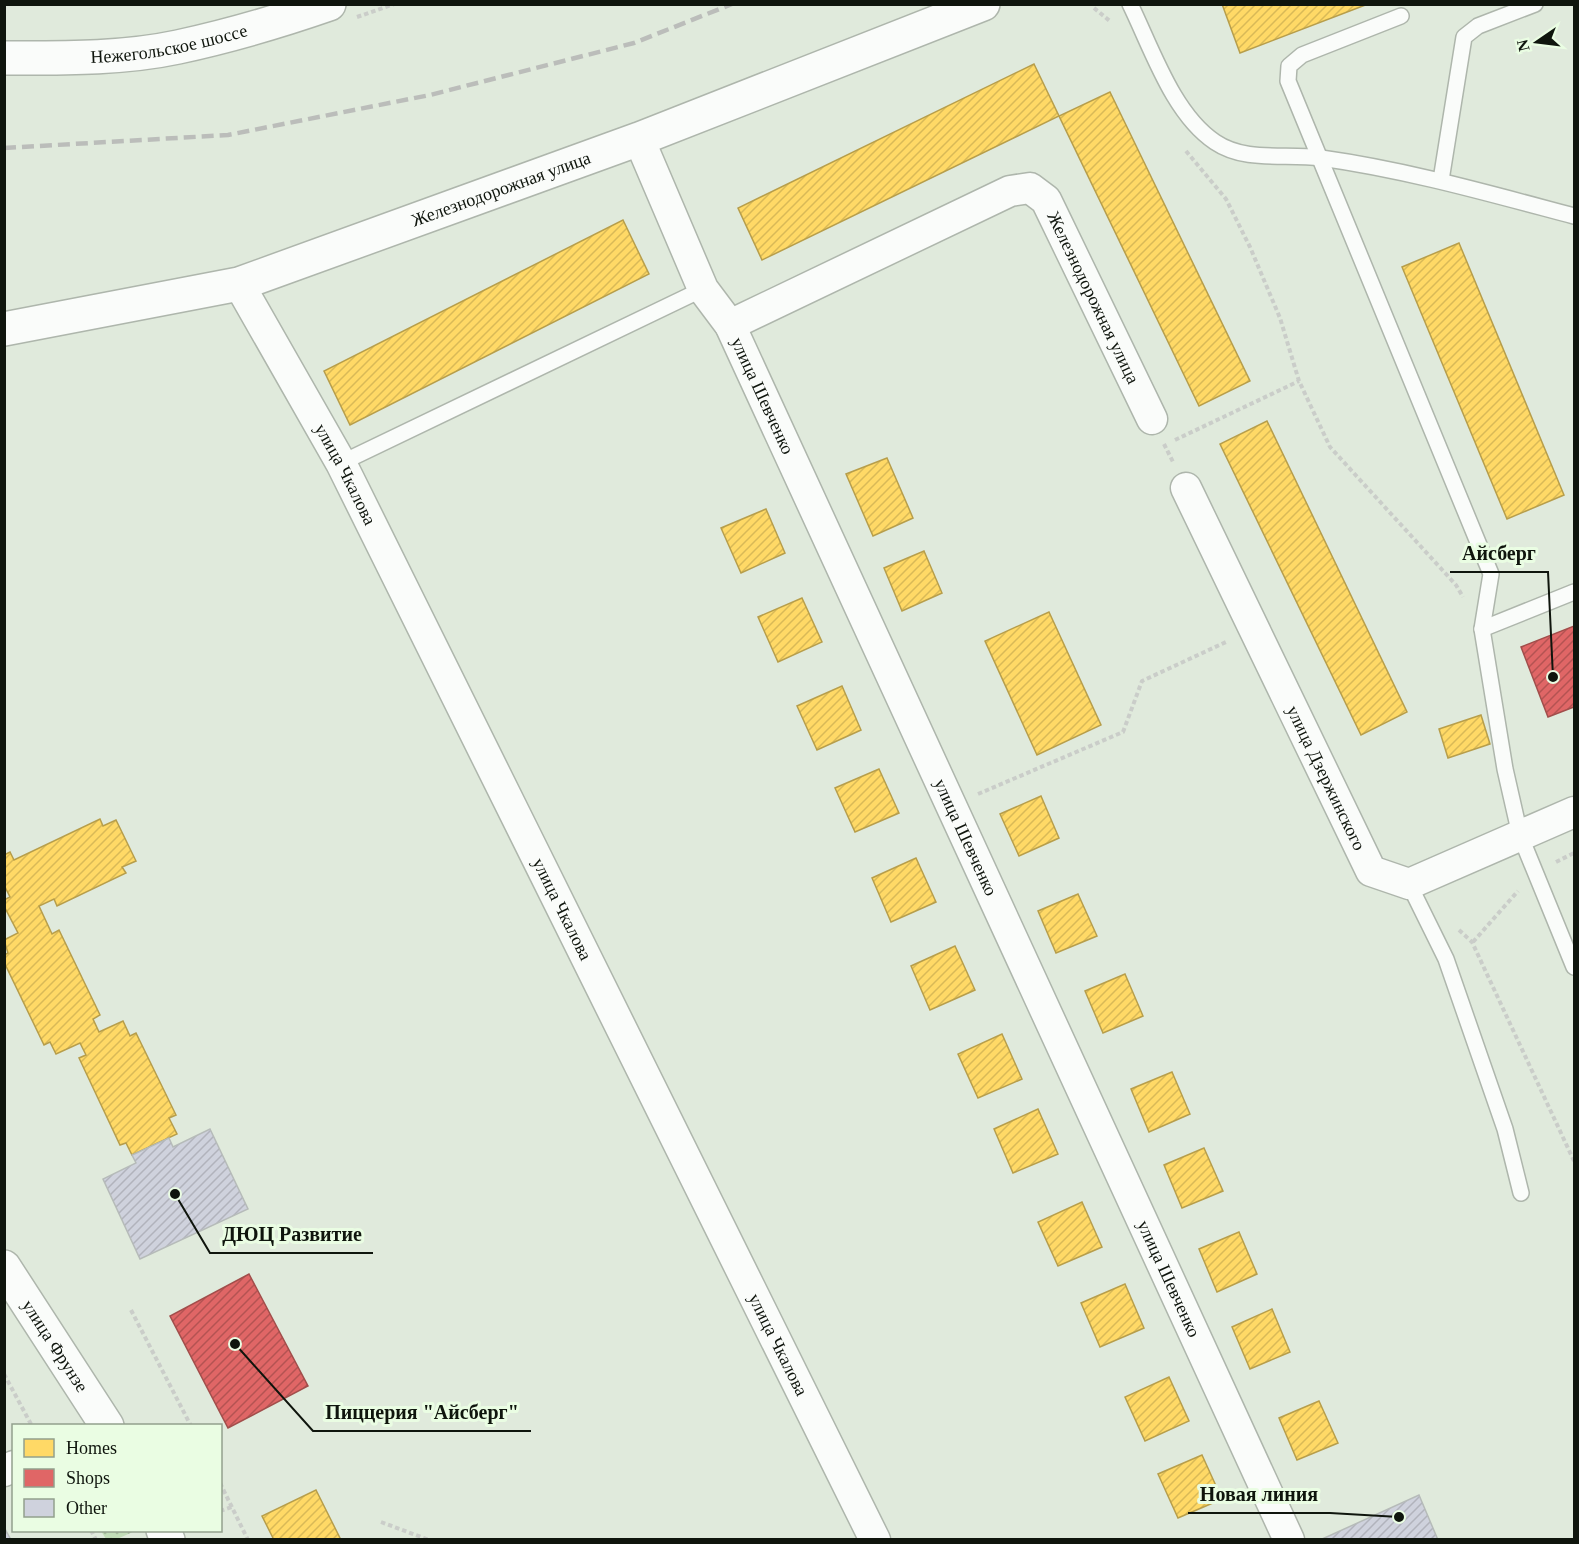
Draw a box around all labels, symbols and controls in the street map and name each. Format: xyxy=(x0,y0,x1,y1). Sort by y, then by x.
north arrow xyxy=(1507,12,1567,72)
street label: Нежегольское шоссе xyxy=(90,20,249,67)
text: N xyxy=(1513,37,1533,53)
street label: Железнодорожная улица xyxy=(409,147,593,231)
street label: Железнодорожная улица xyxy=(1043,208,1143,387)
street label: улица Шевченко xyxy=(727,334,798,457)
street label: улица Чкалова xyxy=(311,420,380,528)
callout: Айсберг xyxy=(1450,534,1548,572)
text: Айсберг xyxy=(1462,542,1536,565)
street label: улица Дзержинского xyxy=(1283,702,1369,854)
street label: улица Шевченко xyxy=(930,776,1001,899)
street label: улица Чкалова xyxy=(528,855,596,964)
callout: ДЮЦ Развитие xyxy=(210,1215,373,1253)
street label: улица Шевченко xyxy=(1133,1217,1204,1340)
text: ДЮЦ Развитие xyxy=(222,1223,362,1246)
street label: улица Чкалова xyxy=(744,1290,812,1399)
street label: улица Фрунзе xyxy=(18,1296,92,1396)
callout: Пиццерия "Айсберг" xyxy=(313,1393,531,1431)
text: Пиццерия "Айсберг" xyxy=(325,1401,519,1424)
legend xyxy=(12,1424,222,1532)
text: Homes xyxy=(66,1438,117,1458)
text: Shops xyxy=(66,1468,110,1488)
callout: Новая линия xyxy=(1188,1475,1330,1513)
text: Новая линия xyxy=(1200,1483,1318,1505)
text: Other xyxy=(66,1498,107,1518)

